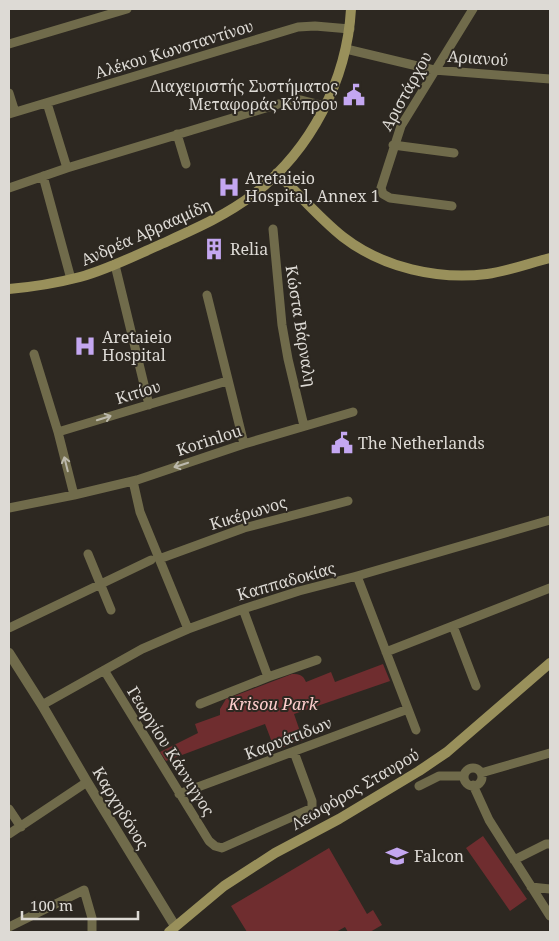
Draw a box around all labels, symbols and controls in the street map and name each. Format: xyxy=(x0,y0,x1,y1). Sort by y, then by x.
street label: Αλέκου Κωνσταντίνου xyxy=(92,14,256,84)
street label: Αριανού xyxy=(447,45,509,71)
street label: Αριστάρχου xyxy=(375,47,437,135)
place label: Διαχειριστής Συστήματος Μεταφοράς Κύπρου xyxy=(150,75,338,115)
public building icon: Διαχειριστής Συστήματος Μεταφοράς Κύπρου xyxy=(341,82,367,108)
place label: Aretaieio Hospital, Annex 1 xyxy=(245,167,380,207)
hospital icon: Aretaieio Hospital, Annex 1 xyxy=(216,174,242,200)
street label: Ανδρέα Αβρααμίδη xyxy=(77,193,215,271)
building icon: Relia xyxy=(201,236,227,262)
place label: Relia xyxy=(230,238,268,260)
street label: Κώστα Βάρναλη xyxy=(281,264,321,388)
place label: Aretaieio Hospital xyxy=(102,326,172,366)
hospital icon: Aretaieio Hospital xyxy=(72,333,98,359)
street label: Κιτίου xyxy=(113,375,163,409)
one-way arrow xyxy=(96,413,112,423)
street label: Korinlou xyxy=(174,419,244,461)
public building icon: The Netherlands xyxy=(329,430,355,456)
place label: The Netherlands xyxy=(358,432,485,454)
one-way arrow xyxy=(60,456,70,472)
one-way arrow xyxy=(174,461,189,470)
street label: Κικέρωνος xyxy=(207,491,290,535)
street label: Καππαδοκίας xyxy=(234,556,338,606)
street label: Γεωργίου Κάννιγγος xyxy=(122,682,220,820)
park label: Krisou Park xyxy=(227,693,319,715)
street label: Καρυάτιδων xyxy=(241,711,335,765)
street label: Λεωφόρος Σταυρού xyxy=(287,743,423,835)
street label: Καρχηδόνος xyxy=(88,763,154,854)
school or university icon: Falcon xyxy=(384,843,410,869)
place label: Falcon xyxy=(414,845,464,867)
scale bar xyxy=(22,888,139,920)
text: 100 m xyxy=(30,895,73,915)

